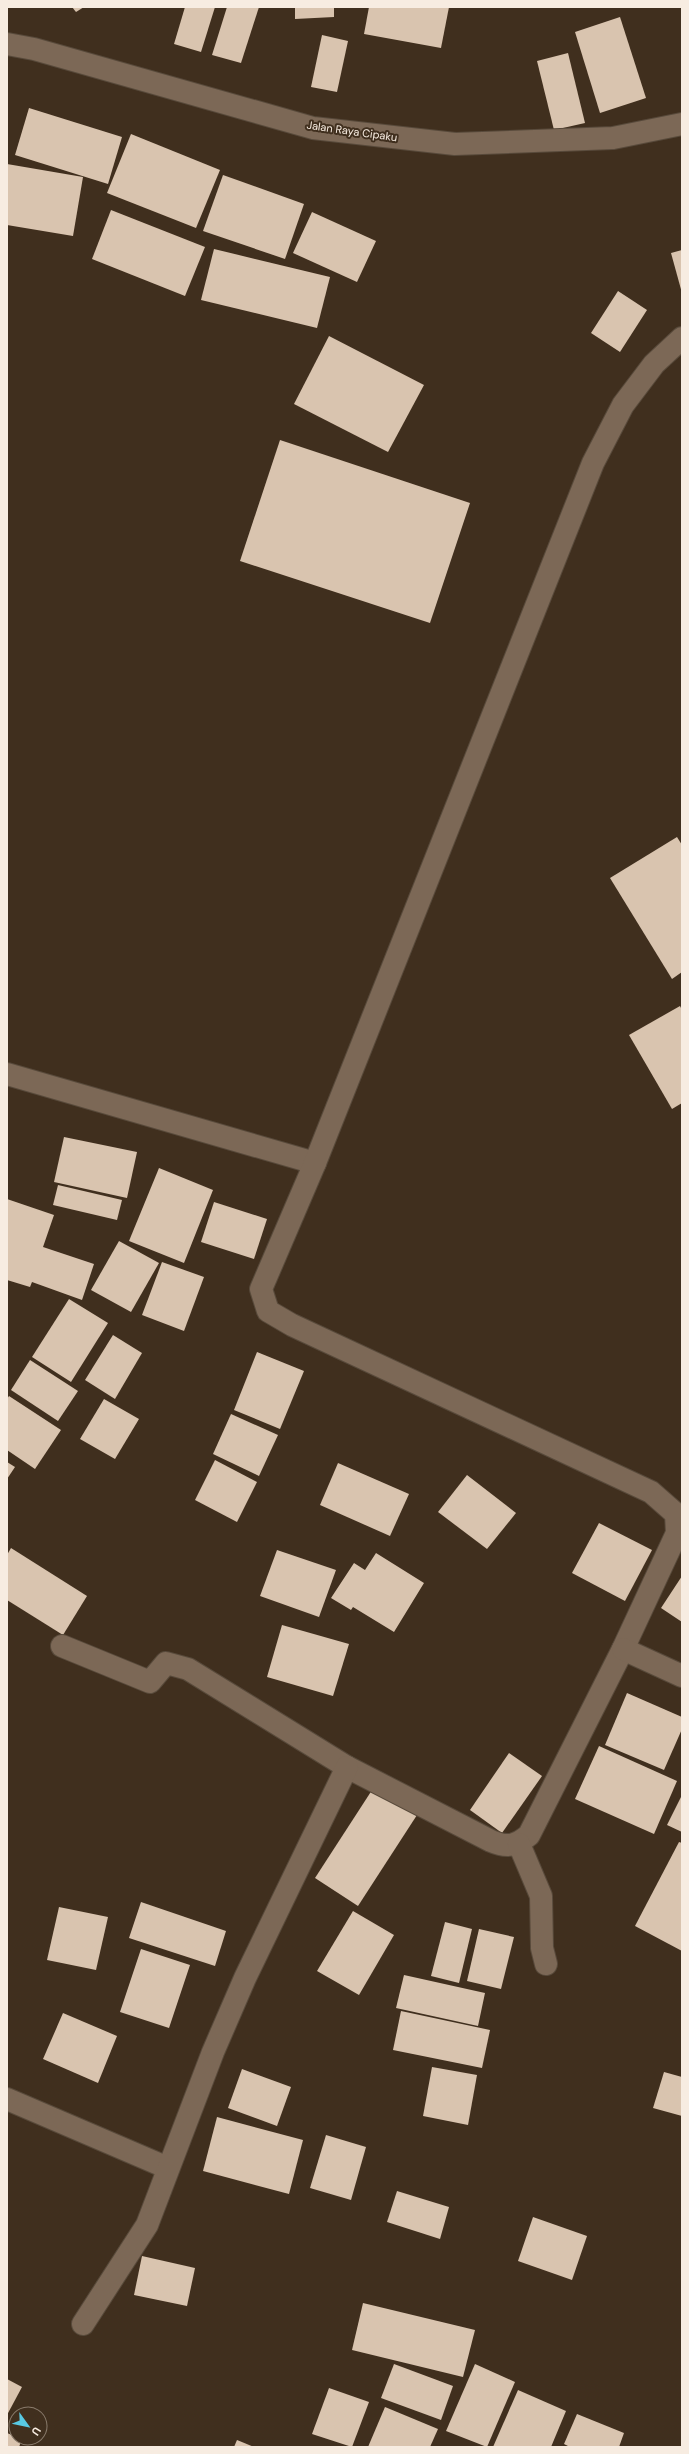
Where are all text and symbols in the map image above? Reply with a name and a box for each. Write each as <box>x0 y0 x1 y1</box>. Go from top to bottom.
street label: Jalan Raya Cipaku <box>306 118 398 144</box>
north arrow <box>8 2406 48 2446</box>
text: U <box>28 2424 44 2438</box>

